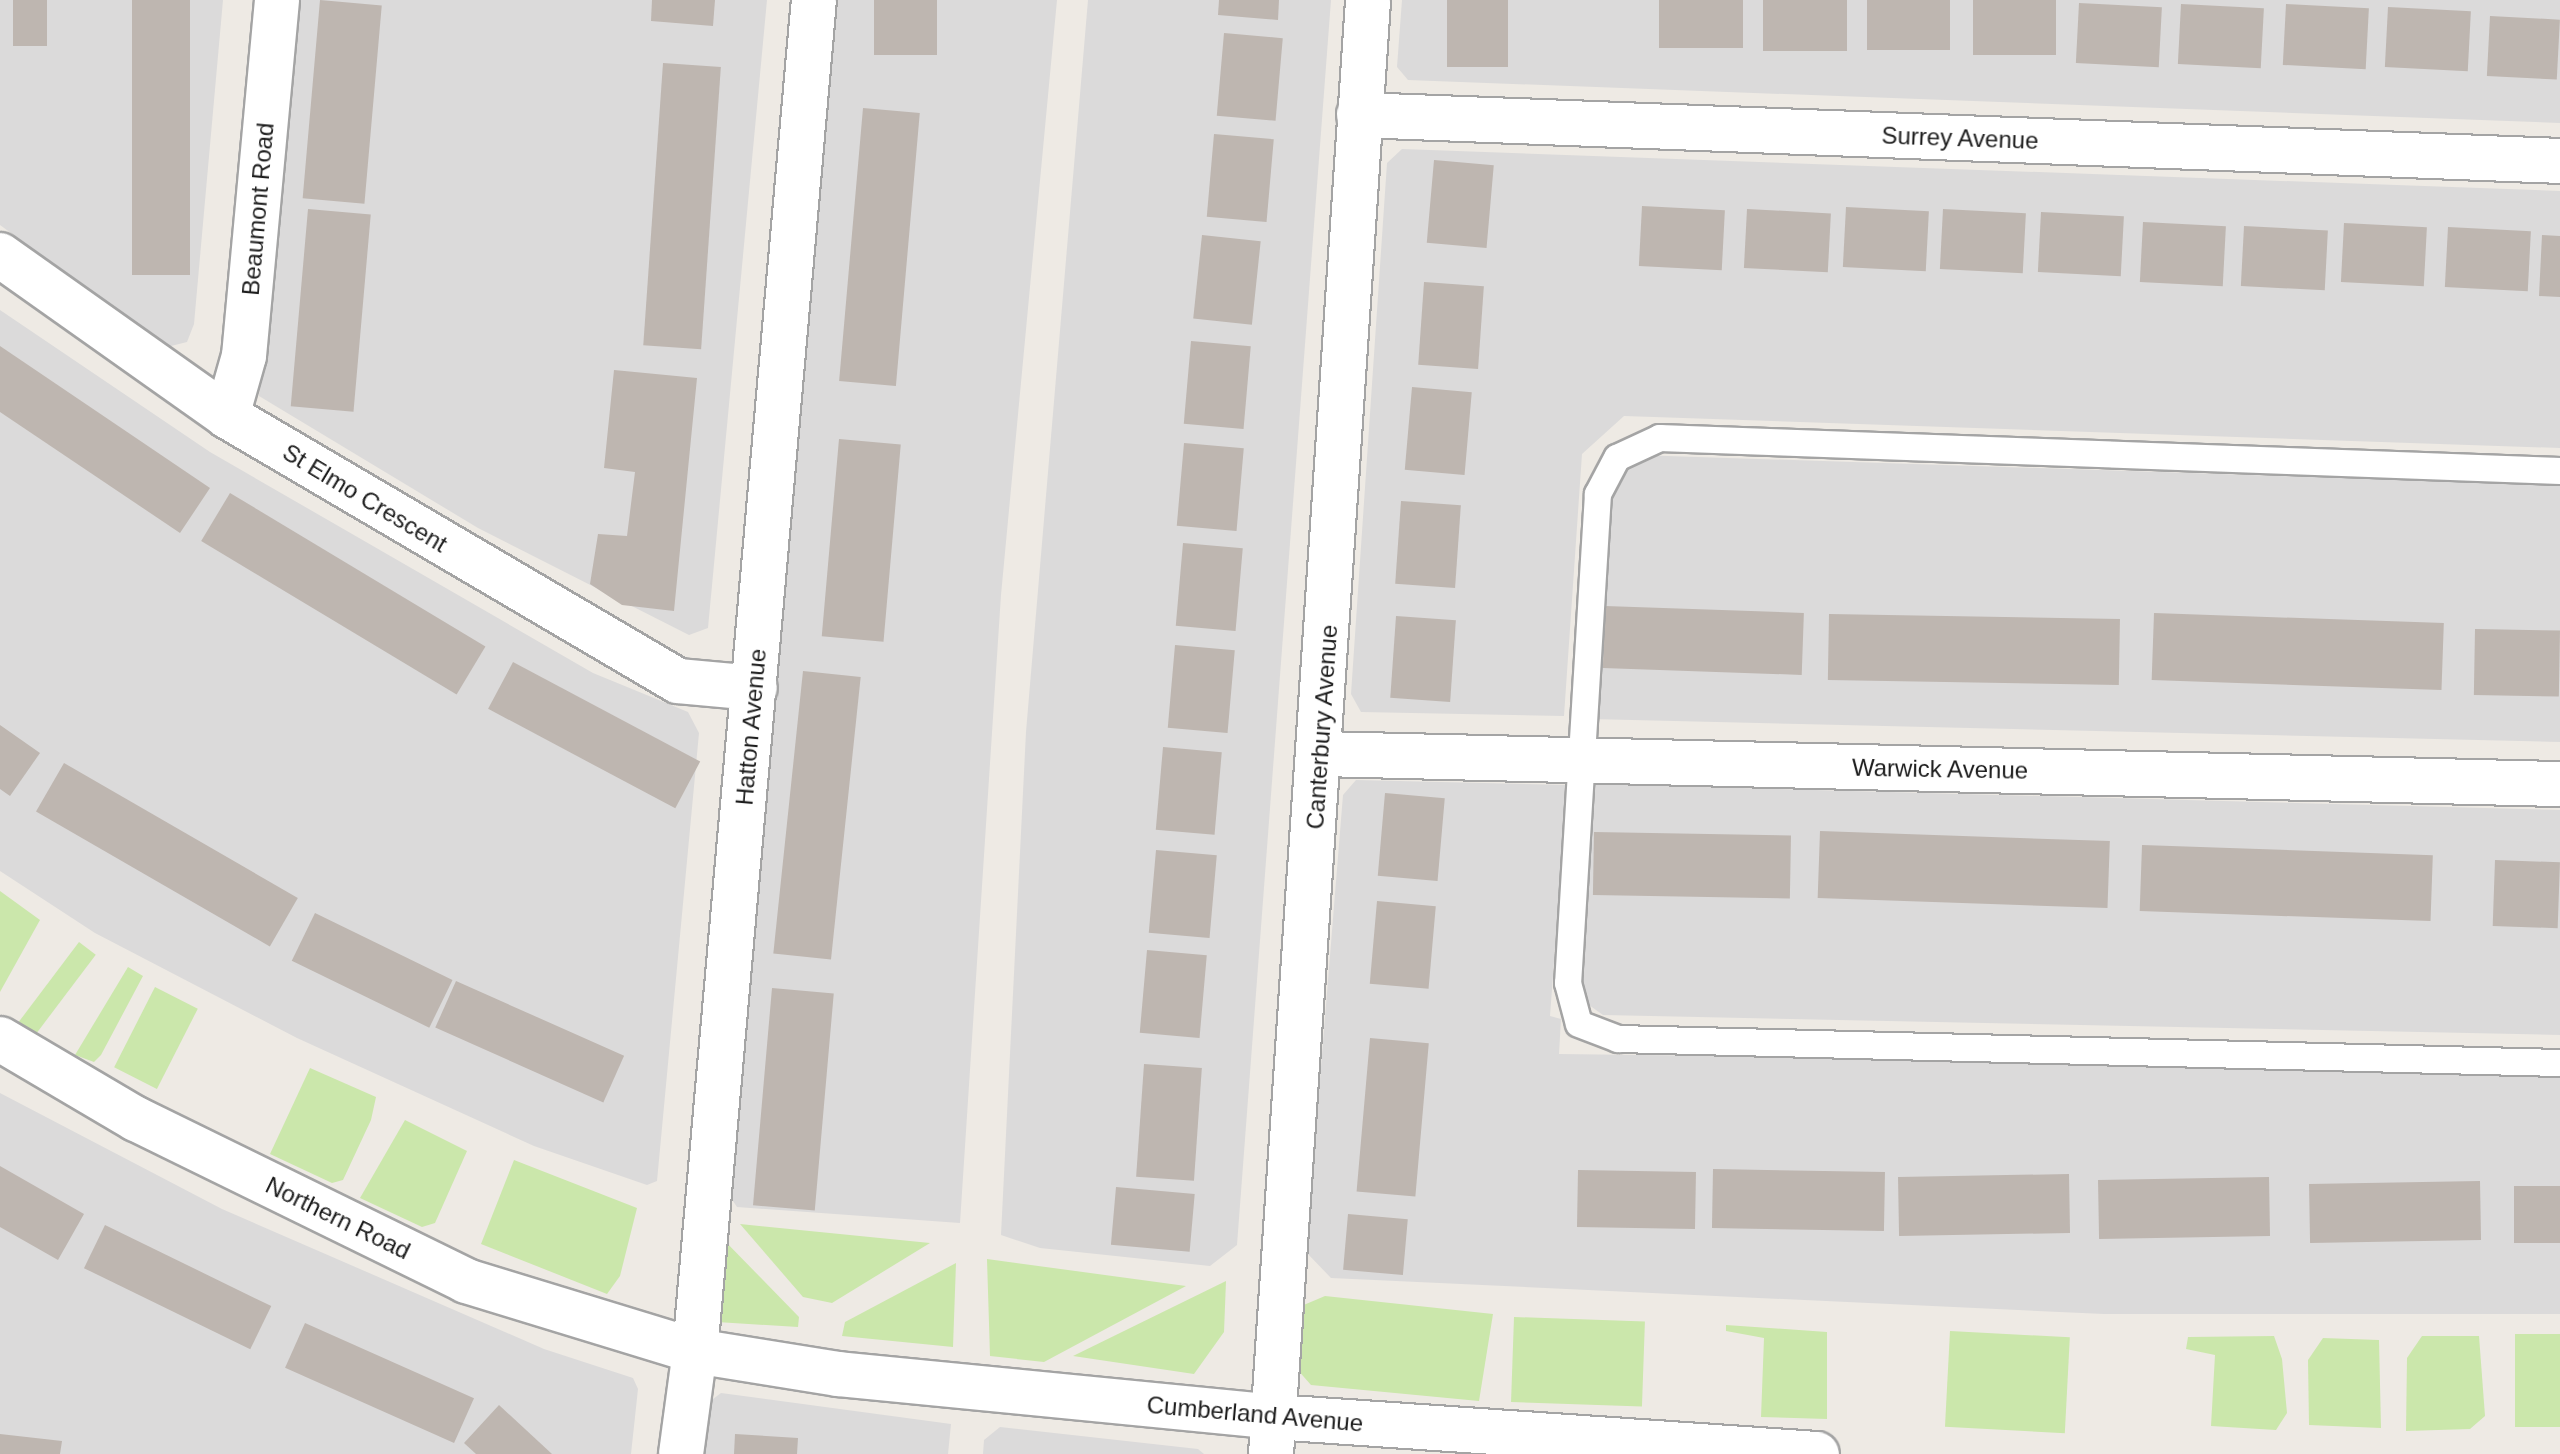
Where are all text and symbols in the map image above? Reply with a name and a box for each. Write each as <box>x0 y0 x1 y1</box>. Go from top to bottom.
street label: Beaumont Road <box>236 121 280 297</box>
street label: Surrey Avenue <box>1880 121 2040 155</box>
street label: St Elmo Crescent <box>278 438 452 558</box>
street label: Canterbury Avenue <box>1300 623 1344 831</box>
street label: Hatton Avenue <box>730 647 772 807</box>
street label: Warwick Avenue <box>1851 753 2029 785</box>
street label: Northern Road <box>261 1171 415 1265</box>
street label: Cumberland Avenue <box>1145 1390 1365 1438</box>

